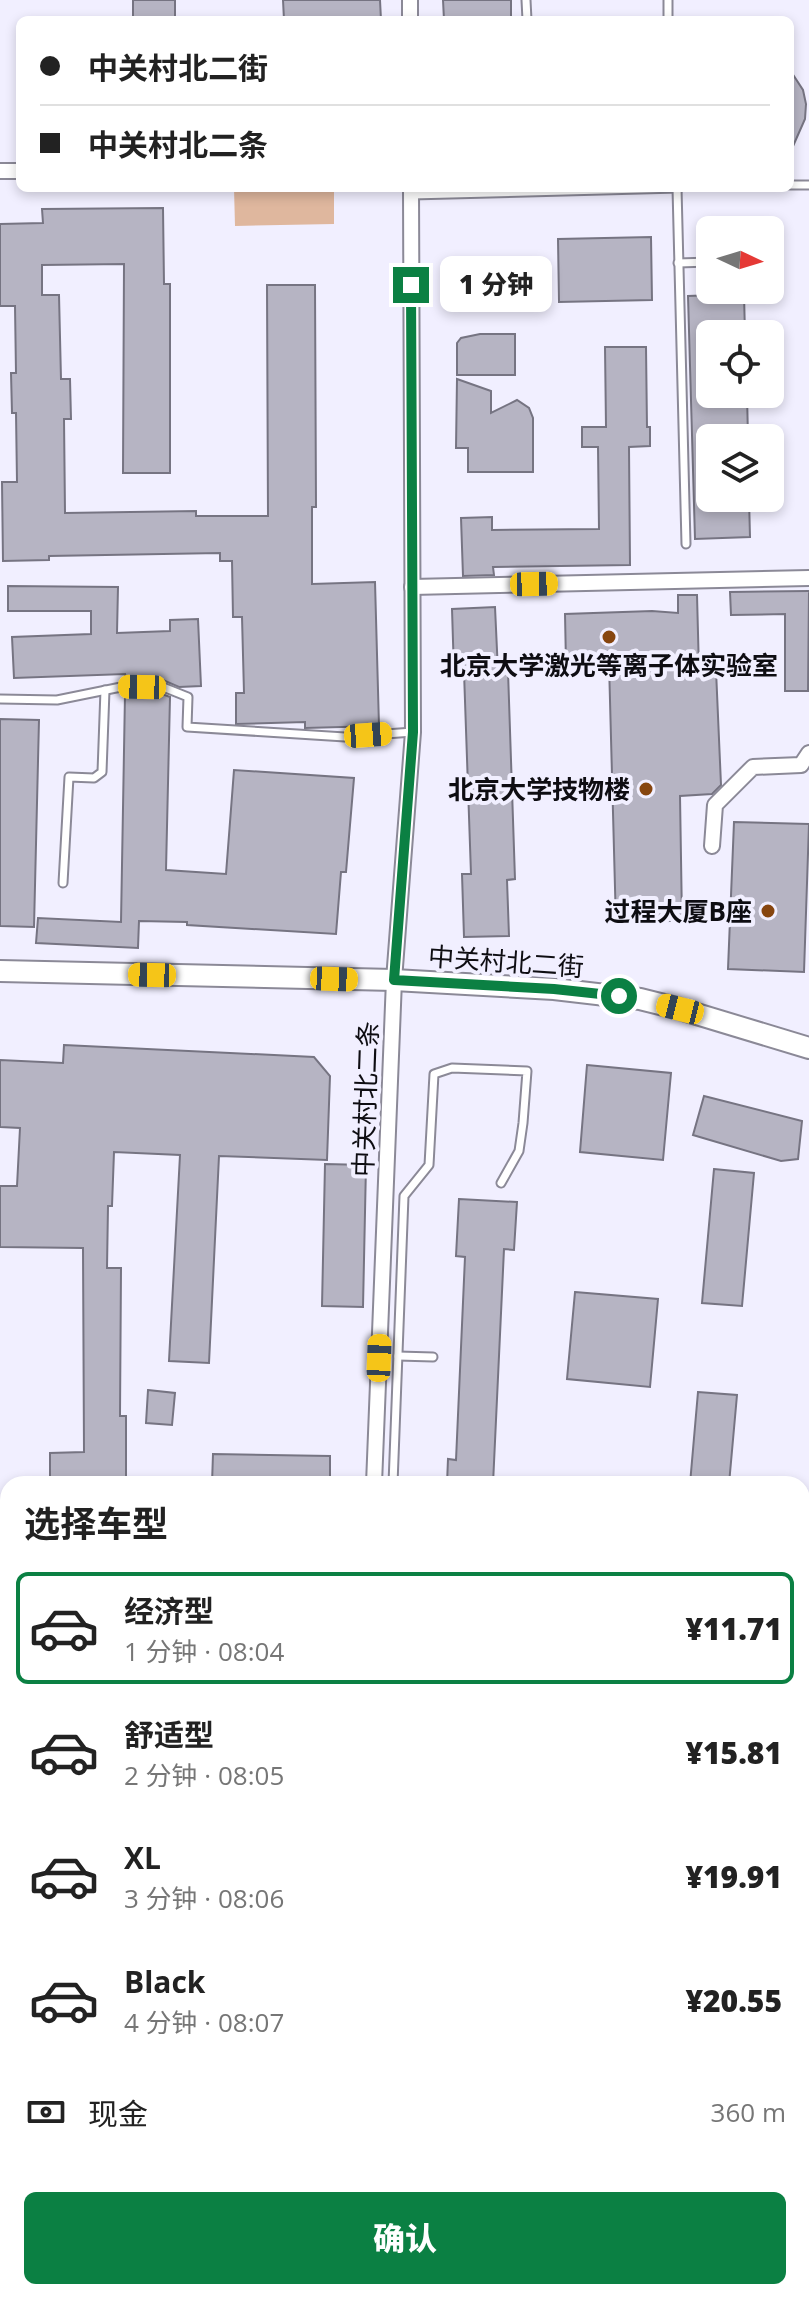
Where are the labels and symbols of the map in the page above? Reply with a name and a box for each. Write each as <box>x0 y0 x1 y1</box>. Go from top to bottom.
north arrow <box>696 216 784 304</box>
callout: 1 分钟 <box>439 257 551 313</box>
route end <box>393 267 429 303</box>
car <box>510 572 558 596</box>
marker: 北京大学激光等离子体实验室 <box>600 628 618 646</box>
place label: 北京大学激光等离子体实验室 <box>440 647 778 683</box>
car <box>118 675 166 699</box>
car <box>343 721 393 749</box>
place label: 北京大学技物楼 <box>448 771 630 807</box>
marker: 北京大学技物楼 <box>637 780 655 798</box>
place label: 过程大厦B座 <box>605 893 752 929</box>
marker: 过程大厦B座 <box>759 902 777 920</box>
street label: 中关村北二街 <box>427 938 585 984</box>
car <box>128 963 176 987</box>
car <box>310 966 358 992</box>
route start <box>601 978 637 1014</box>
car <box>654 992 706 1026</box>
street label: 中关村北二条 <box>344 1020 386 1178</box>
car <box>366 1334 392 1382</box>

